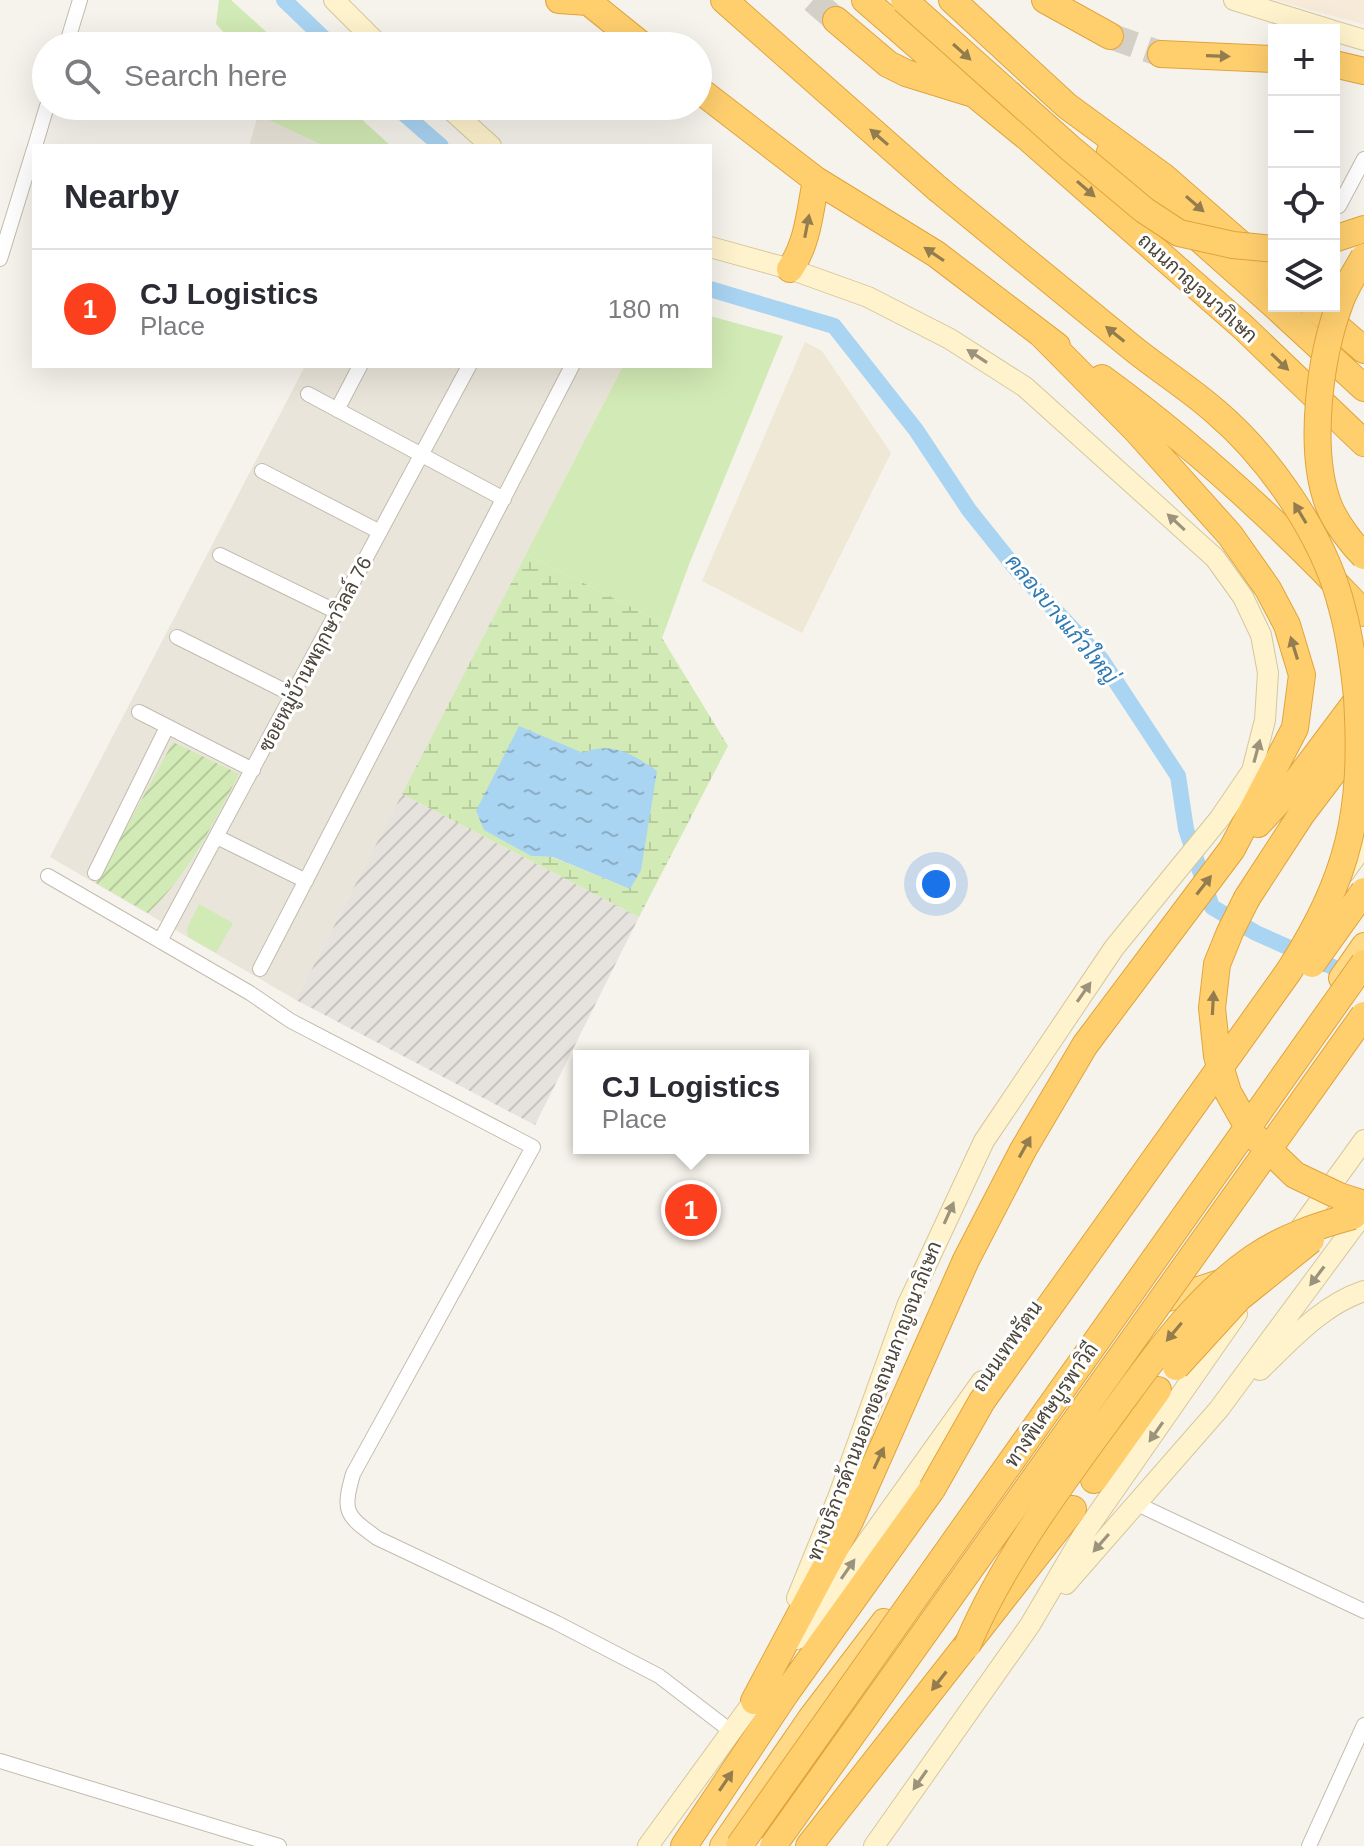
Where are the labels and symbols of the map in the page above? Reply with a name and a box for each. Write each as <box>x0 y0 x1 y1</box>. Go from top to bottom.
one-way arrow <box>952 43 972 60</box>
one-way arrow <box>1206 49 1231 62</box>
one-way arrow <box>870 129 889 147</box>
one-way arrow <box>1076 180 1096 197</box>
one-way arrow <box>1185 195 1204 213</box>
one-way arrow <box>801 214 814 239</box>
street label: ถนนกาญจนาภิเษก <box>1133 228 1263 348</box>
one-way arrow <box>924 247 945 262</box>
one-way arrow <box>1105 326 1125 342</box>
one-way arrow <box>966 350 988 364</box>
one-way arrow <box>1270 353 1289 371</box>
one-way arrow <box>1293 502 1307 524</box>
one-way arrow <box>1167 514 1186 532</box>
water label: คลองบางแก้วใหญ่ <box>1000 548 1126 690</box>
street label: ซอยหมู่บ้านพฤกษาวิลล์ 76 <box>251 551 379 757</box>
one-way arrow <box>1288 635 1300 659</box>
one-way arrow <box>1252 738 1264 763</box>
your location <box>916 864 956 904</box>
one-way arrow <box>1196 875 1212 896</box>
one-way arrow <box>1076 981 1091 1002</box>
one-way arrow <box>1207 990 1220 1015</box>
one-way arrow <box>1018 1135 1032 1158</box>
pin: 1 <box>665 1180 717 1240</box>
one-way arrow <box>942 1201 956 1225</box>
street label: ทางบริการด้านนอกของถนนกาญจนาภิเษก <box>802 1238 946 1564</box>
one-way arrow <box>1310 1266 1326 1286</box>
street label: ถนนเทพรัตน <box>967 1296 1046 1395</box>
one-way arrow <box>1166 1322 1183 1342</box>
street label: ทางพิเศษบูรพาวิถี <box>998 1337 1105 1474</box>
one-way arrow <box>1149 1421 1164 1442</box>
one-way arrow <box>872 1446 886 1469</box>
one-way arrow <box>1093 1532 1110 1552</box>
one-way arrow <box>840 1559 855 1580</box>
one-way arrow <box>932 1671 948 1691</box>
one-way arrow <box>718 1770 733 1791</box>
one-way arrow <box>913 1770 929 1791</box>

